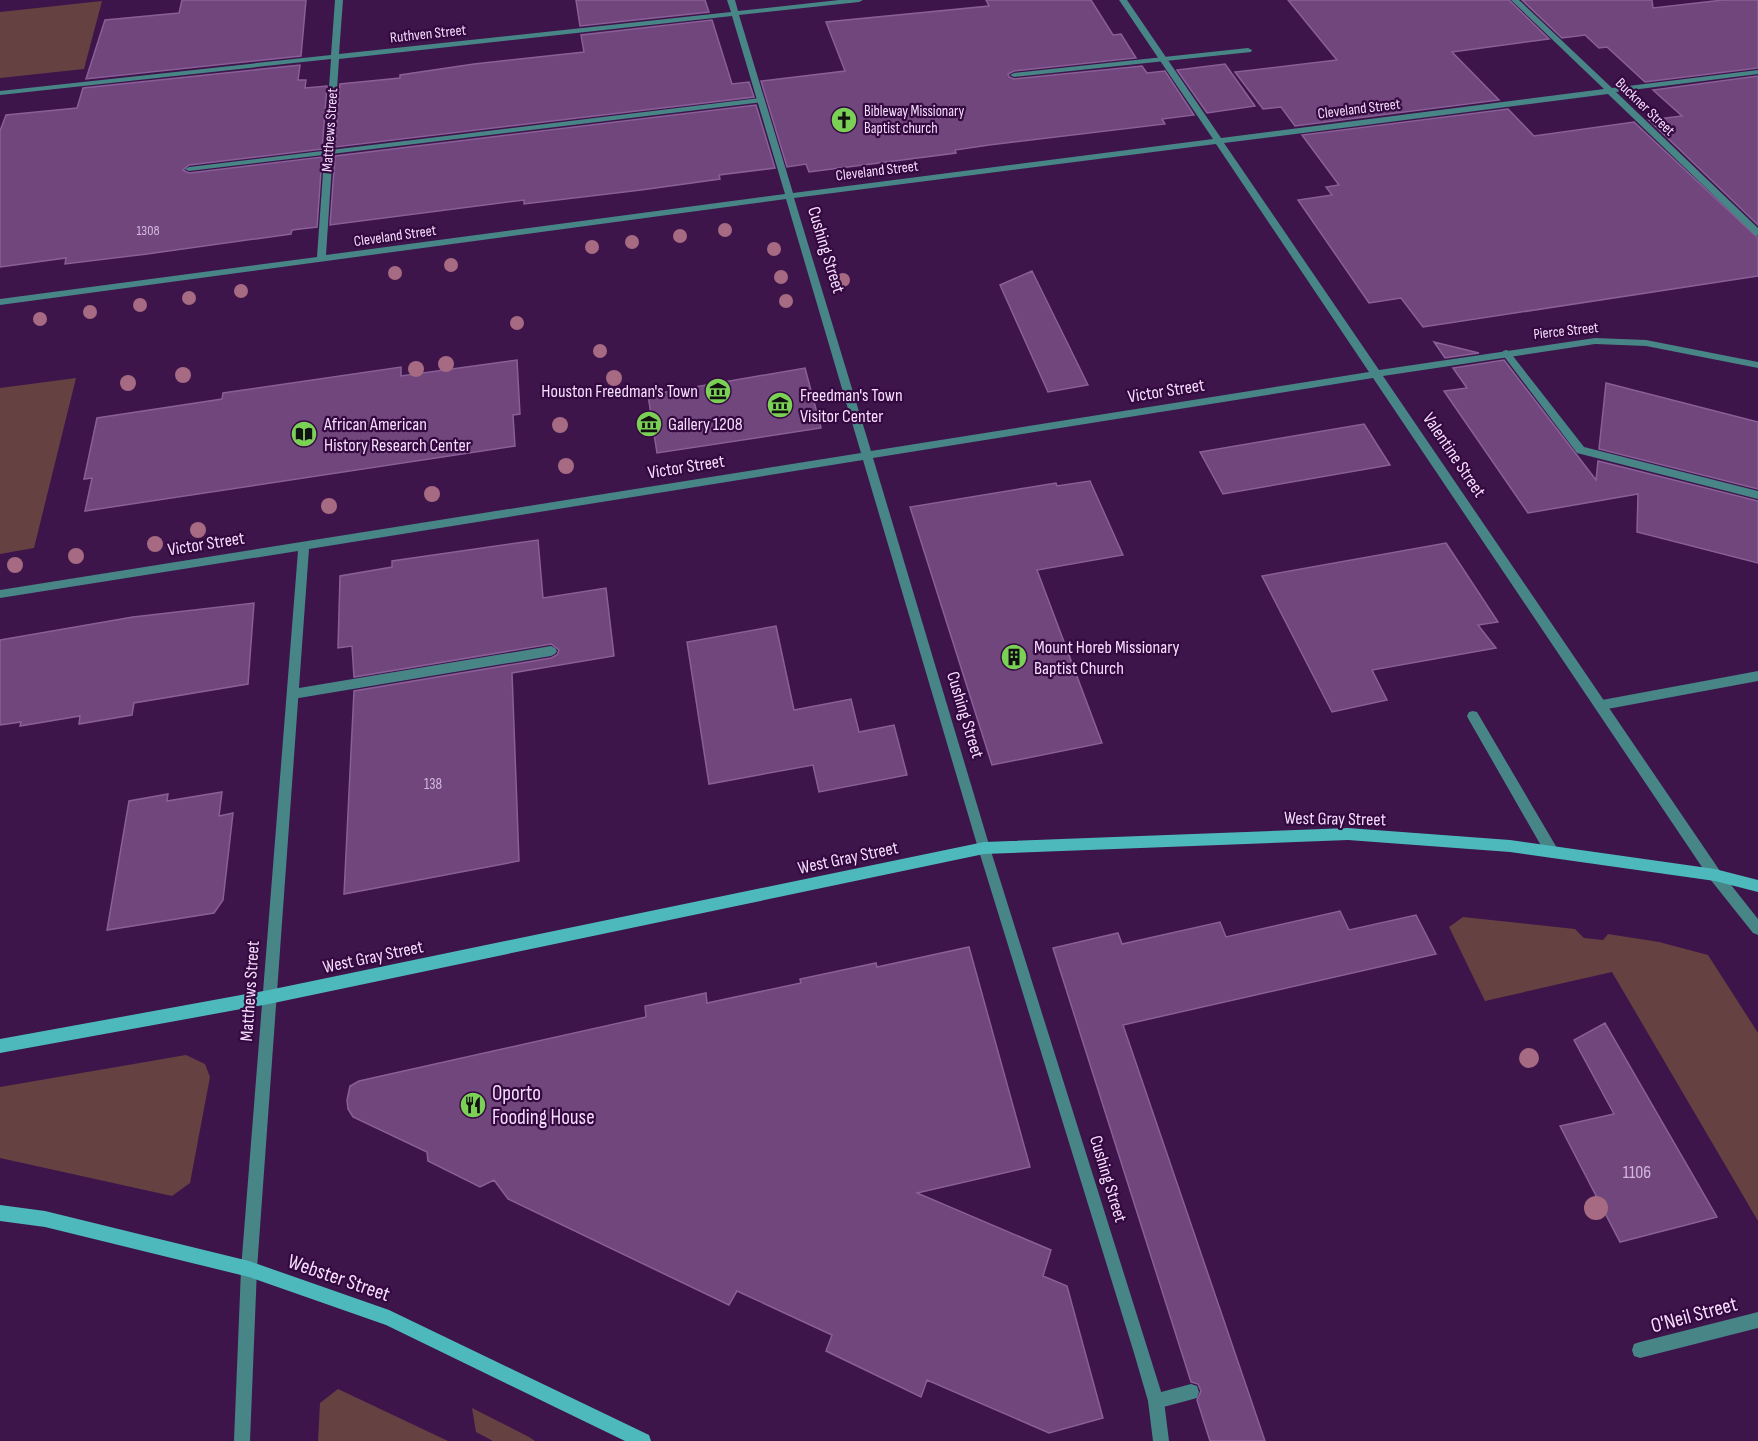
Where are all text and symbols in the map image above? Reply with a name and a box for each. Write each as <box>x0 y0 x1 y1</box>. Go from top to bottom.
street label: Ruthven Street <box>389 21 467 47</box>
street label: Buckner Street <box>1611 74 1679 140</box>
street label: Matthews Street <box>318 87 342 173</box>
street label: Cleveland Street <box>1317 94 1402 123</box>
place label: Bibleway Missionary Baptist church <box>864 102 964 138</box>
church icon: Bibleway Missionary Baptist church <box>829 105 859 135</box>
street label: Cleveland Street <box>835 156 920 185</box>
street label: Cushing Street <box>803 204 849 296</box>
street label: Cleveland Street <box>353 221 438 251</box>
house number: 1308 <box>136 222 160 239</box>
street label: Pierce Street <box>1533 318 1600 344</box>
street label: Victor Street <box>1126 374 1206 407</box>
museum icon: Houston Freedman's Town <box>703 376 733 406</box>
place label: Houston Freedman's Town <box>541 381 698 402</box>
place label: Freedman's Town Visitor Center <box>800 385 903 427</box>
museum icon: Freedman's Town Visitor Center <box>765 390 795 420</box>
museum icon: Gallery 1208 <box>634 409 664 439</box>
street label: Valentine Street <box>1418 409 1490 502</box>
place label: African American History Research Center <box>323 414 471 456</box>
place label: Gallery 1208 <box>668 414 743 435</box>
library icon: African American History Research Center <box>289 419 319 449</box>
street label: Victor Street <box>646 450 726 483</box>
street label: Victor Street <box>166 527 246 560</box>
place label: Mount Horeb Missionary Baptist Church <box>1034 637 1179 679</box>
building icon: Mount Horeb Missionary Baptist Church <box>999 642 1029 672</box>
street label: Cushing Street <box>942 669 988 761</box>
house number: 138 <box>424 775 442 794</box>
street label: West Gray Street <box>1284 808 1387 830</box>
street label: West Gray Street <box>796 837 901 879</box>
street label: West Gray Street <box>321 936 426 978</box>
street label: Matthews Street <box>236 939 264 1042</box>
place label: Oporto Fooding House <box>492 1081 595 1130</box>
restaurant icon: Oporto Fooding House <box>458 1090 488 1120</box>
street label: Cushing Street <box>1085 1133 1131 1225</box>
house number: 1106 <box>1623 1162 1651 1183</box>
street label: Webster Street <box>285 1249 393 1307</box>
street label: O'Neil Street <box>1648 1292 1740 1338</box>

